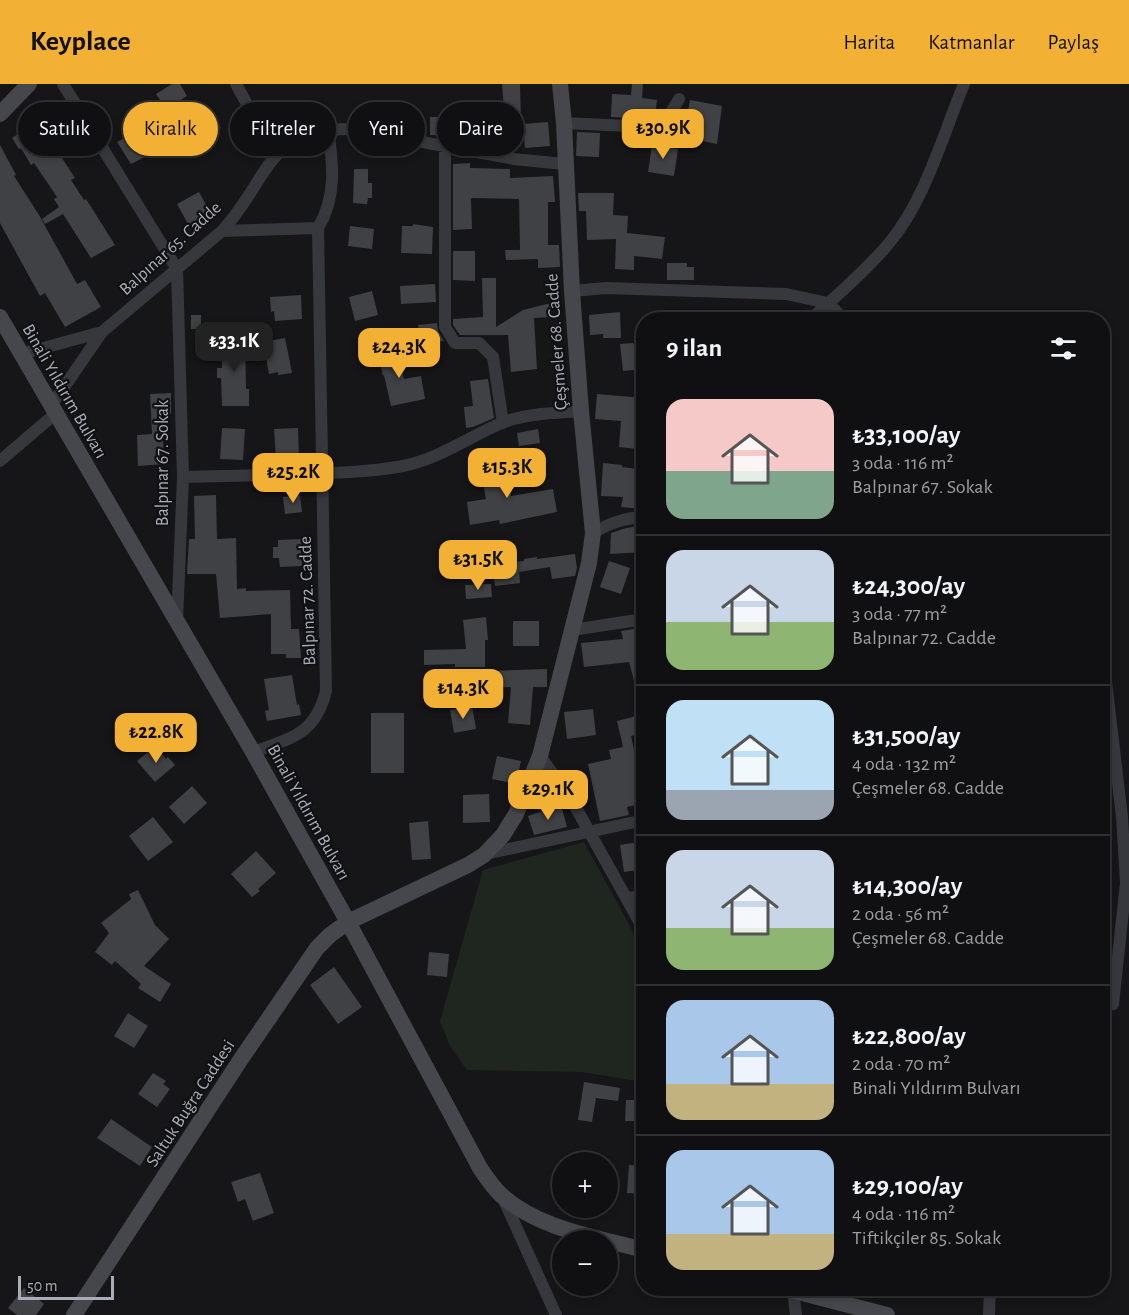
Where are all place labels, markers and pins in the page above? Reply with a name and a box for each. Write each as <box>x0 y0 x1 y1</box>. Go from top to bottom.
pin: ₺30.9K <box>614 109 712 160</box>
pin: ₺33.1K <box>185 322 283 373</box>
pin: ₺24.3K <box>350 328 448 379</box>
pin: ₺15.3K <box>458 448 556 499</box>
pin: ₺25.2K <box>244 453 342 504</box>
pin: ₺31.5K <box>429 540 527 591</box>
pin: ₺14.3K <box>414 669 512 720</box>
pin: ₺22.8K <box>107 713 205 764</box>
pin: ₺29.1K <box>499 770 597 821</box>

